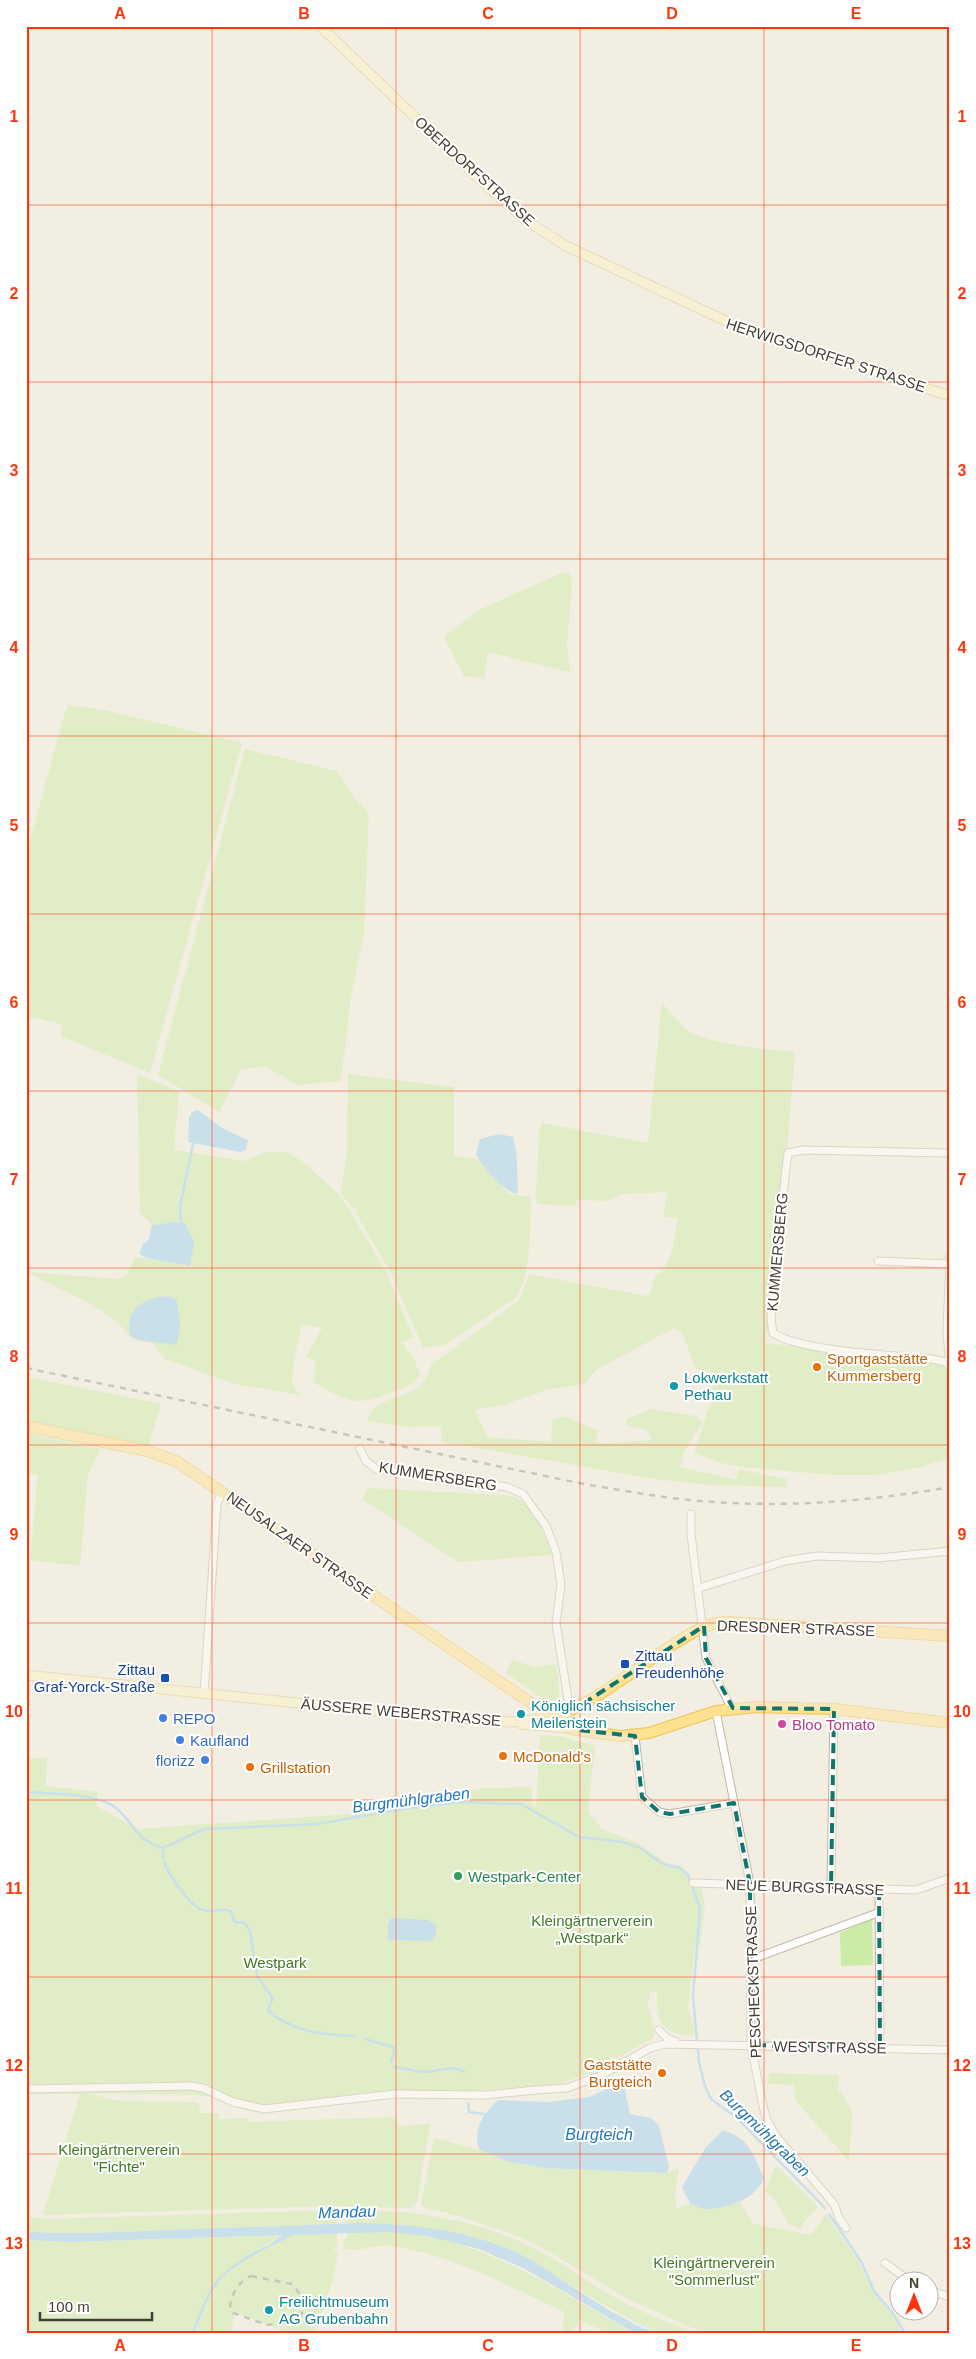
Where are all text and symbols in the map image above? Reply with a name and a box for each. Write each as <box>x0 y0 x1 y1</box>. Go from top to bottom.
text: A <box>114 5 126 22</box>
text: B <box>298 5 310 22</box>
text: C <box>482 5 494 22</box>
text: D <box>666 5 678 22</box>
text: E <box>851 5 862 22</box>
text: 1 <box>10 108 19 125</box>
text: 1 <box>958 108 967 125</box>
street label: OBERDORFSTRASSE <box>412 113 538 229</box>
text: 2 <box>10 285 19 302</box>
text: 2 <box>958 285 967 302</box>
street label: HERWIGSDORFER STRASSE <box>724 315 928 395</box>
text: 3 <box>10 462 19 479</box>
text: 3 <box>958 462 967 479</box>
text: 4 <box>10 639 19 656</box>
text: 4 <box>958 639 967 656</box>
text: 5 <box>10 817 19 834</box>
text: 5 <box>958 817 967 834</box>
text: 6 <box>10 994 19 1011</box>
text: 6 <box>958 994 967 1011</box>
text: 7 <box>10 1171 19 1188</box>
text: 7 <box>958 1171 967 1188</box>
street label: KUMMERSBERG <box>763 1192 791 1312</box>
text: 8 <box>10 1348 19 1365</box>
text: 8 <box>958 1348 967 1365</box>
place label: Sportgaststätte Kummersberg <box>827 1350 928 1384</box>
marker: Sportgaststätte Kummersberg <box>811 1361 823 1373</box>
place label: Lokwerkstatt Pethau <box>684 1369 769 1403</box>
marker: Lokwerkstatt Pethau <box>668 1380 680 1392</box>
street label: KUMMERSBERG <box>378 1458 498 1494</box>
street label: NEUSALZAER STRASSE <box>224 1488 376 1602</box>
text: 9 <box>10 1526 19 1543</box>
text: 9 <box>958 1526 967 1543</box>
street label: DRESDNER STRASSE <box>717 1617 875 1639</box>
place label: Zittau Freudenhöhe <box>635 1647 724 1681</box>
marker: Zittau Freudenhöhe <box>619 1658 631 1670</box>
place label: Zittau Graf-Yorck-Straße <box>34 1661 155 1695</box>
marker: Zittau Graf-Yorck-Straße <box>159 1672 171 1684</box>
street label: ÄUSSERE WEBERSTRASSE <box>300 1695 502 1729</box>
place label: Königlich sächsischer Meilenstein <box>531 1697 675 1731</box>
text: 10 <box>5 1703 23 1720</box>
text: 10 <box>953 1703 971 1720</box>
marker: Königlich sächsischer Meilenstein <box>515 1708 527 1720</box>
place label: REPO <box>173 1710 216 1727</box>
marker: REPO <box>157 1712 169 1724</box>
place label: Bloo Tomato <box>792 1716 875 1733</box>
marker: Bloo Tomato <box>776 1718 788 1730</box>
place label: Kaufland <box>190 1732 249 1749</box>
marker: Kaufland <box>174 1734 186 1746</box>
place label: McDonald's <box>513 1748 591 1765</box>
marker: McDonald's <box>497 1750 509 1762</box>
place label: florizz <box>156 1752 195 1769</box>
marker: florizz <box>199 1754 211 1766</box>
place label: Grillstation <box>260 1759 331 1776</box>
marker: Grillstation <box>244 1761 256 1773</box>
water label: Burgmühlgraben <box>351 1784 471 1816</box>
place label: Westpark-Center <box>468 1868 581 1885</box>
marker: Westpark-Center <box>452 1870 464 1882</box>
street label: NEUE BURGSTRASSE <box>725 1876 885 1898</box>
text: 11 <box>6 1880 23 1897</box>
text: 11 <box>954 1880 971 1897</box>
street label: PESCHECKSTRASSE <box>742 1905 764 2059</box>
park label: Kleingärtnerverein „Westpark“ <box>531 1912 653 1946</box>
park label: Westpark <box>243 1954 307 1971</box>
street label: WESTSTRASSE <box>773 2038 887 2056</box>
place label: Gaststätte Burgteich <box>584 2056 652 2090</box>
text: 12 <box>5 2057 23 2074</box>
text: 12 <box>953 2057 971 2074</box>
marker: Gaststätte Burgteich <box>656 2067 668 2079</box>
water label: Burgmühlgraben <box>717 2086 814 2180</box>
water label: Burgteich <box>565 2126 633 2143</box>
park label: Kleingärtnerverein "Fichte" <box>58 2141 180 2175</box>
water label: Mandau <box>318 2202 376 2222</box>
text: 13 <box>5 2235 23 2252</box>
text: 13 <box>953 2235 971 2252</box>
park label: Kleingärtnerverein "Sommerlust" <box>653 2254 775 2288</box>
north arrow <box>888 2272 938 2322</box>
text: N <box>909 2275 919 2291</box>
scale bar <box>40 2289 152 2321</box>
place label: Freilichtmuseum AG Grubenbahn <box>279 2293 389 2327</box>
text: 100 m <box>48 2298 90 2315</box>
marker: Freilichtmuseum AG Grubenbahn <box>263 2304 275 2316</box>
text: A <box>114 2337 126 2354</box>
text: B <box>298 2337 310 2354</box>
text: C <box>482 2337 494 2354</box>
text: D <box>666 2337 678 2354</box>
text: E <box>851 2337 862 2354</box>

